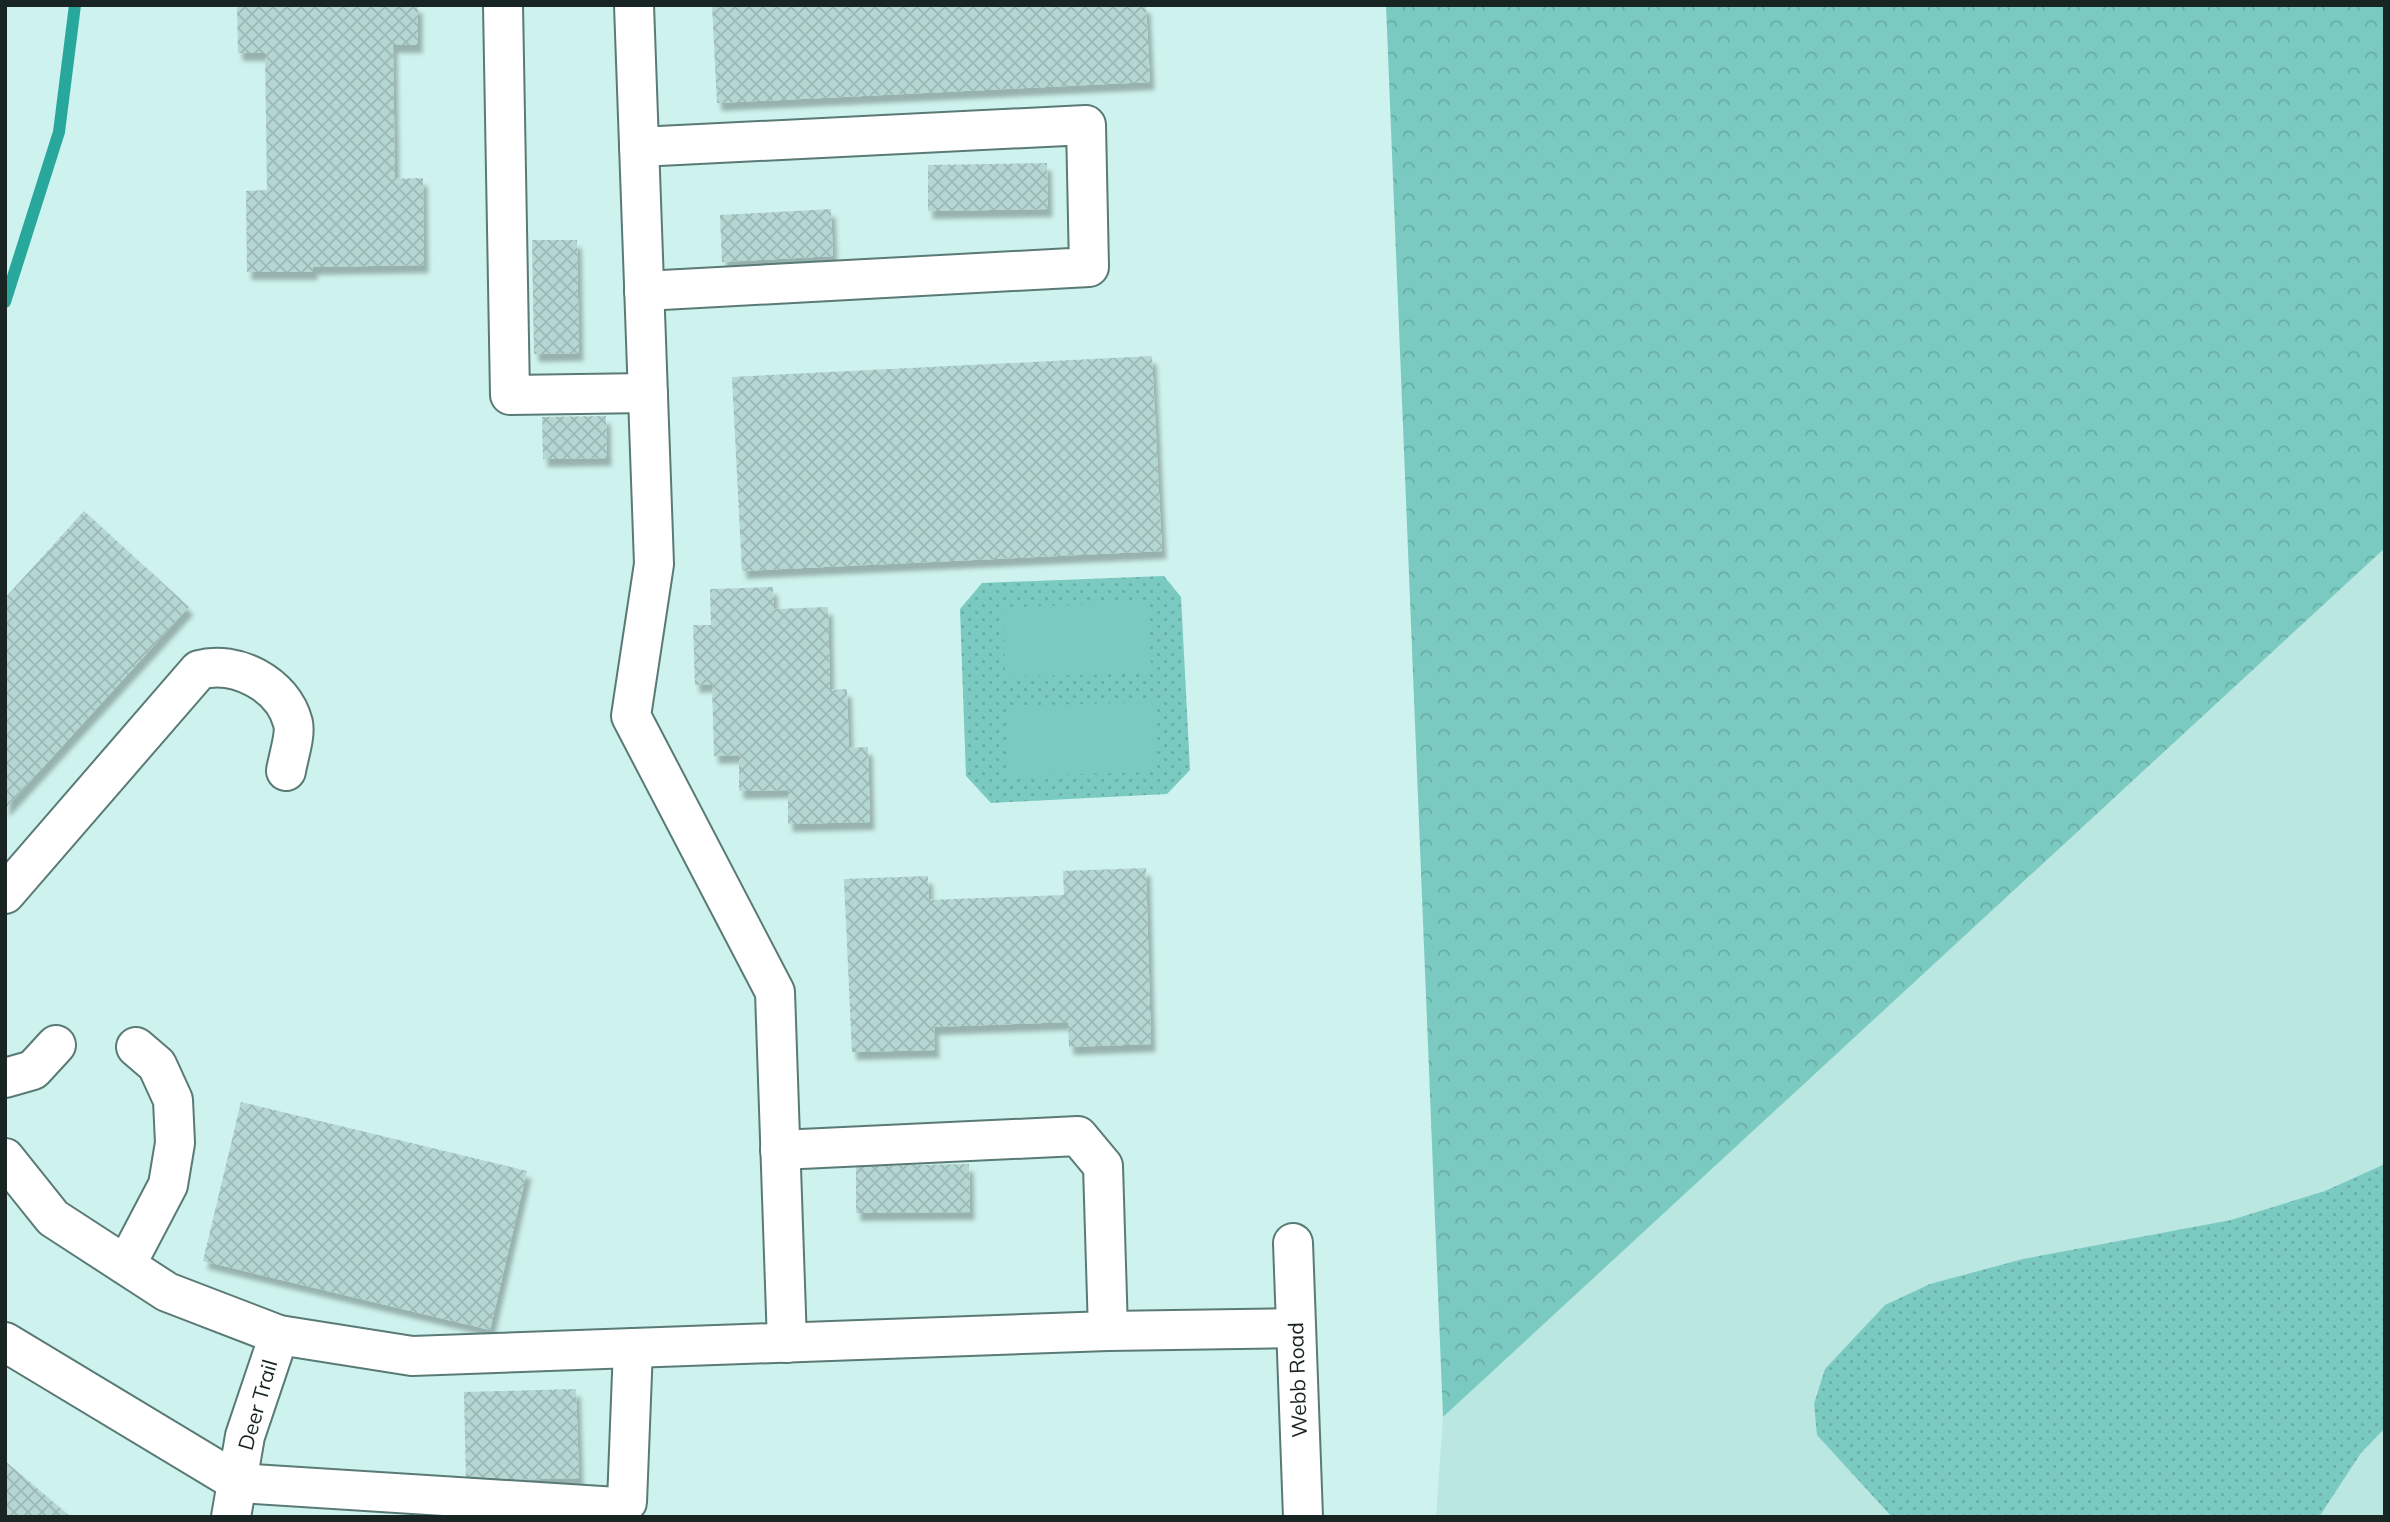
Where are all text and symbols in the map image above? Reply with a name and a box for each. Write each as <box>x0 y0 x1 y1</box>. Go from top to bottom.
street label: Webb Road <box>1282 1322 1312 1438</box>
street label: Deer Trail <box>232 1357 282 1453</box>

